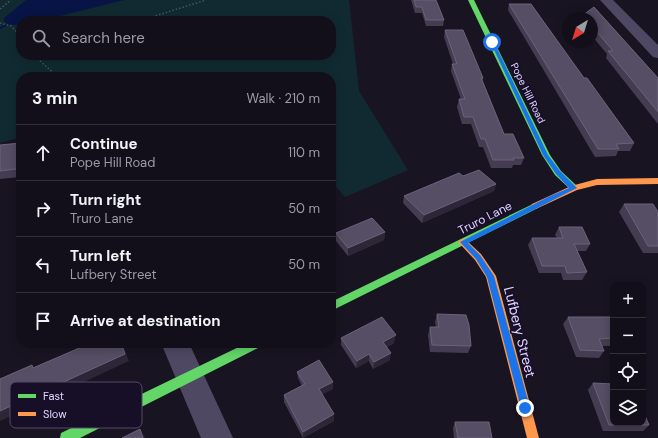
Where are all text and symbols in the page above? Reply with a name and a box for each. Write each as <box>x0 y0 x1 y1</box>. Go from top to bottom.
north arrow <box>562 12 598 48</box>
search box <box>16 16 336 60</box>
icon: search <box>30 27 52 49</box>
text: Search here <box>62 28 145 48</box>
route start <box>483 33 501 51</box>
street label: Pope Hill Road <box>508 61 548 125</box>
text: 3 min <box>32 87 77 109</box>
text: Walk · 210 m <box>247 90 320 107</box>
text: Continue <box>70 134 138 154</box>
icon: ahead <box>32 142 54 164</box>
text: 110 m <box>288 144 320 161</box>
text: Pope Hill Road <box>70 154 155 171</box>
text: Turn right <box>70 190 141 210</box>
icon: right <box>32 198 54 220</box>
street label: Truro Lane <box>455 198 515 238</box>
text: 50 m <box>288 200 320 217</box>
text: Truro Lane <box>70 210 133 227</box>
text: Turn left <box>70 246 131 266</box>
icon: left <box>32 254 54 276</box>
text: 50 m <box>288 256 320 273</box>
text: Lufbery Street <box>70 266 157 283</box>
map controls <box>610 282 646 426</box>
button: + <box>610 282 646 318</box>
street label: Lufbery Street <box>500 285 540 379</box>
icon: arrive <box>32 310 54 332</box>
text: Arrive at destination <box>70 311 221 331</box>
button: − <box>610 318 646 354</box>
button: locate <box>610 354 646 390</box>
legend <box>10 382 142 428</box>
text: Fast <box>43 389 64 403</box>
button: layers <box>610 390 646 426</box>
route end <box>516 399 534 417</box>
text: Slow <box>43 407 67 421</box>

